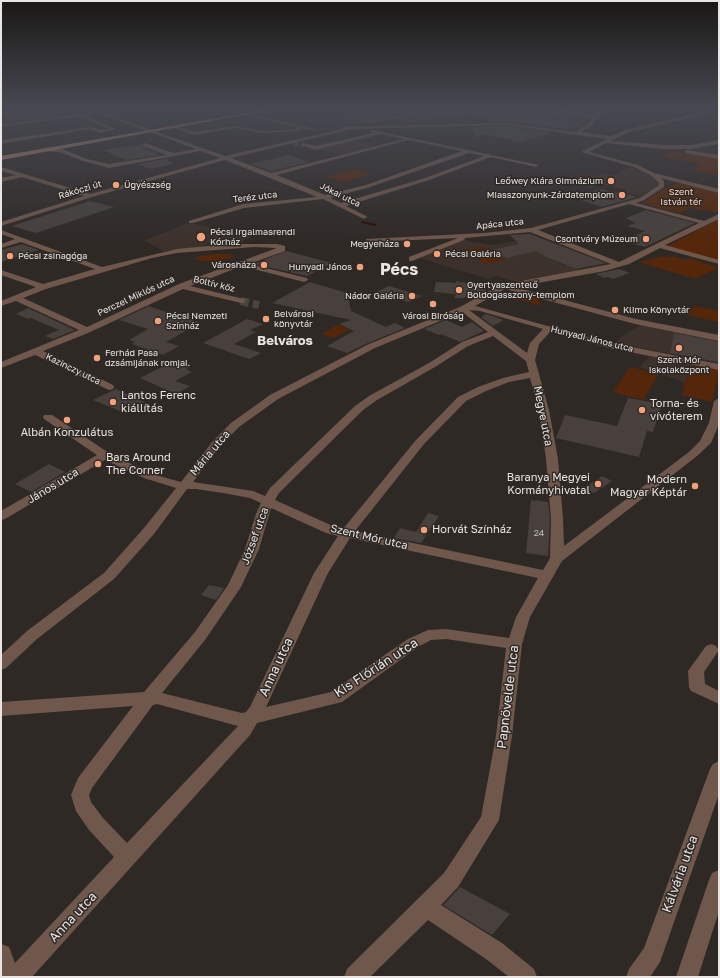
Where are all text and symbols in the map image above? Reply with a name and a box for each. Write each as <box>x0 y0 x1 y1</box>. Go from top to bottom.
place label: Leőwey Klára Gimnázium <box>495 176 603 186</box>
marker: Leőwey Klára Gimnázium <box>606 176 616 186</box>
street label: Rákóczi út <box>57 178 103 202</box>
marker: Ügyészség <box>111 180 121 190</box>
place label: Ügyészség <box>124 180 171 190</box>
street label: Jókai utca <box>318 180 362 210</box>
park label: Szent István tér <box>660 187 702 208</box>
street label: Teréz utca <box>232 189 278 205</box>
place label: Miasszonyunk-Zárdatemplom <box>487 190 614 200</box>
marker: Miasszonyunk-Zárdatemplom <box>617 190 627 200</box>
street label: Apáca utca <box>476 216 524 232</box>
place label: Pécsi Irgalmasrendi Kórház <box>210 227 295 248</box>
marker: Pécsi Irgalmasrendi Kórház <box>195 231 207 243</box>
place label: Csontváry Múzeum <box>555 234 638 244</box>
marker: Csontváry Múzeum <box>641 234 651 244</box>
place label: Megyeháza <box>350 239 399 249</box>
marker: Megyeháza <box>402 239 412 249</box>
marker: Pécsi Galéria <box>432 249 442 259</box>
place label: Pécsi Galéria <box>445 249 501 259</box>
marker: Pécsi zsinagóga <box>5 251 15 261</box>
place label: Pécsi zsinagóga <box>18 251 87 261</box>
place label: Városháza <box>212 260 256 270</box>
marker: Városháza <box>259 260 269 270</box>
district label: Pécs <box>380 260 418 280</box>
place label: Hunyadi János <box>289 262 352 272</box>
marker: Hunyadi János <box>355 262 365 272</box>
street label: Perczel Miklós utca <box>96 273 176 319</box>
street label: Boltív köz <box>192 274 236 294</box>
place label: Gyertyaszentelő Boldogasszony-templom <box>467 280 574 301</box>
marker: Gyertyaszentelő Boldogasszony-templom <box>454 285 464 295</box>
place label: Nádor Galéria <box>345 291 404 301</box>
marker: Nádor Galéria <box>407 291 417 301</box>
marker: Városi Biróság <box>428 299 438 309</box>
marker: Klimo Könyvtár <box>610 305 620 315</box>
place label: Klimo Könyvtár <box>623 305 690 315</box>
place label: Belvárosi könyvtár <box>274 309 314 330</box>
place label: Pécsi Nemzeti Színház <box>166 311 227 332</box>
place label: Városi Biróság <box>402 311 464 321</box>
marker: Belvárosi könyvtár <box>261 314 271 324</box>
marker: Pécsi Nemzeti Színház <box>153 316 163 326</box>
street label: Hunyadi János utca <box>550 324 634 354</box>
district label: Belváros <box>257 333 313 349</box>
marker: Szent Mór Iskolaközpont <box>674 343 684 353</box>
place label: Ferhád Pasa dzsámijának romjai. <box>105 348 190 369</box>
street label: Kazinczy utca <box>44 351 102 387</box>
marker: Ferhád Pasa dzsámijának romjai. <box>92 353 102 363</box>
place label: Szent Mór Iskolaközpont <box>649 355 709 376</box>
street label: Megye utca <box>531 385 555 447</box>
place label: Lantos Ferenc kiállítás <box>121 389 196 415</box>
marker: Lantos Ferenc kiállítás <box>108 397 118 407</box>
place label: Torna- és vívóterem <box>650 397 703 423</box>
marker: Torna- és vívóterem <box>637 405 647 415</box>
marker: Albán Konzulátus <box>62 415 72 425</box>
place label: Albán Konzulátus <box>21 426 113 440</box>
street label: Mária utca <box>187 428 233 478</box>
place label: Bars Around The Corner <box>106 451 171 477</box>
marker: Bars Around The Corner <box>93 459 103 469</box>
street label: János utca <box>25 466 81 506</box>
place label: Baranya Megyei Kormányhivatal <box>507 471 590 497</box>
place label: Modern Magyar Képtár <box>610 473 687 499</box>
marker: Baranya Megyei Kormányhivatal <box>593 479 603 489</box>
marker: Modern Magyar Képtár <box>690 481 700 491</box>
street label: József utca <box>238 505 272 567</box>
street label: Szent Mór utca <box>329 522 409 552</box>
place label: Horvát Színház <box>432 523 512 537</box>
marker: Horvát Színház <box>419 525 429 535</box>
house number: 24 <box>534 528 544 538</box>
street label: Anna utca <box>256 635 296 699</box>
street label: Kis Flórián utca <box>331 635 421 701</box>
street label: Papnövelde utca <box>494 644 522 750</box>
street label: Kálvária utca <box>659 833 701 915</box>
street label: Anna utca <box>46 889 100 945</box>

